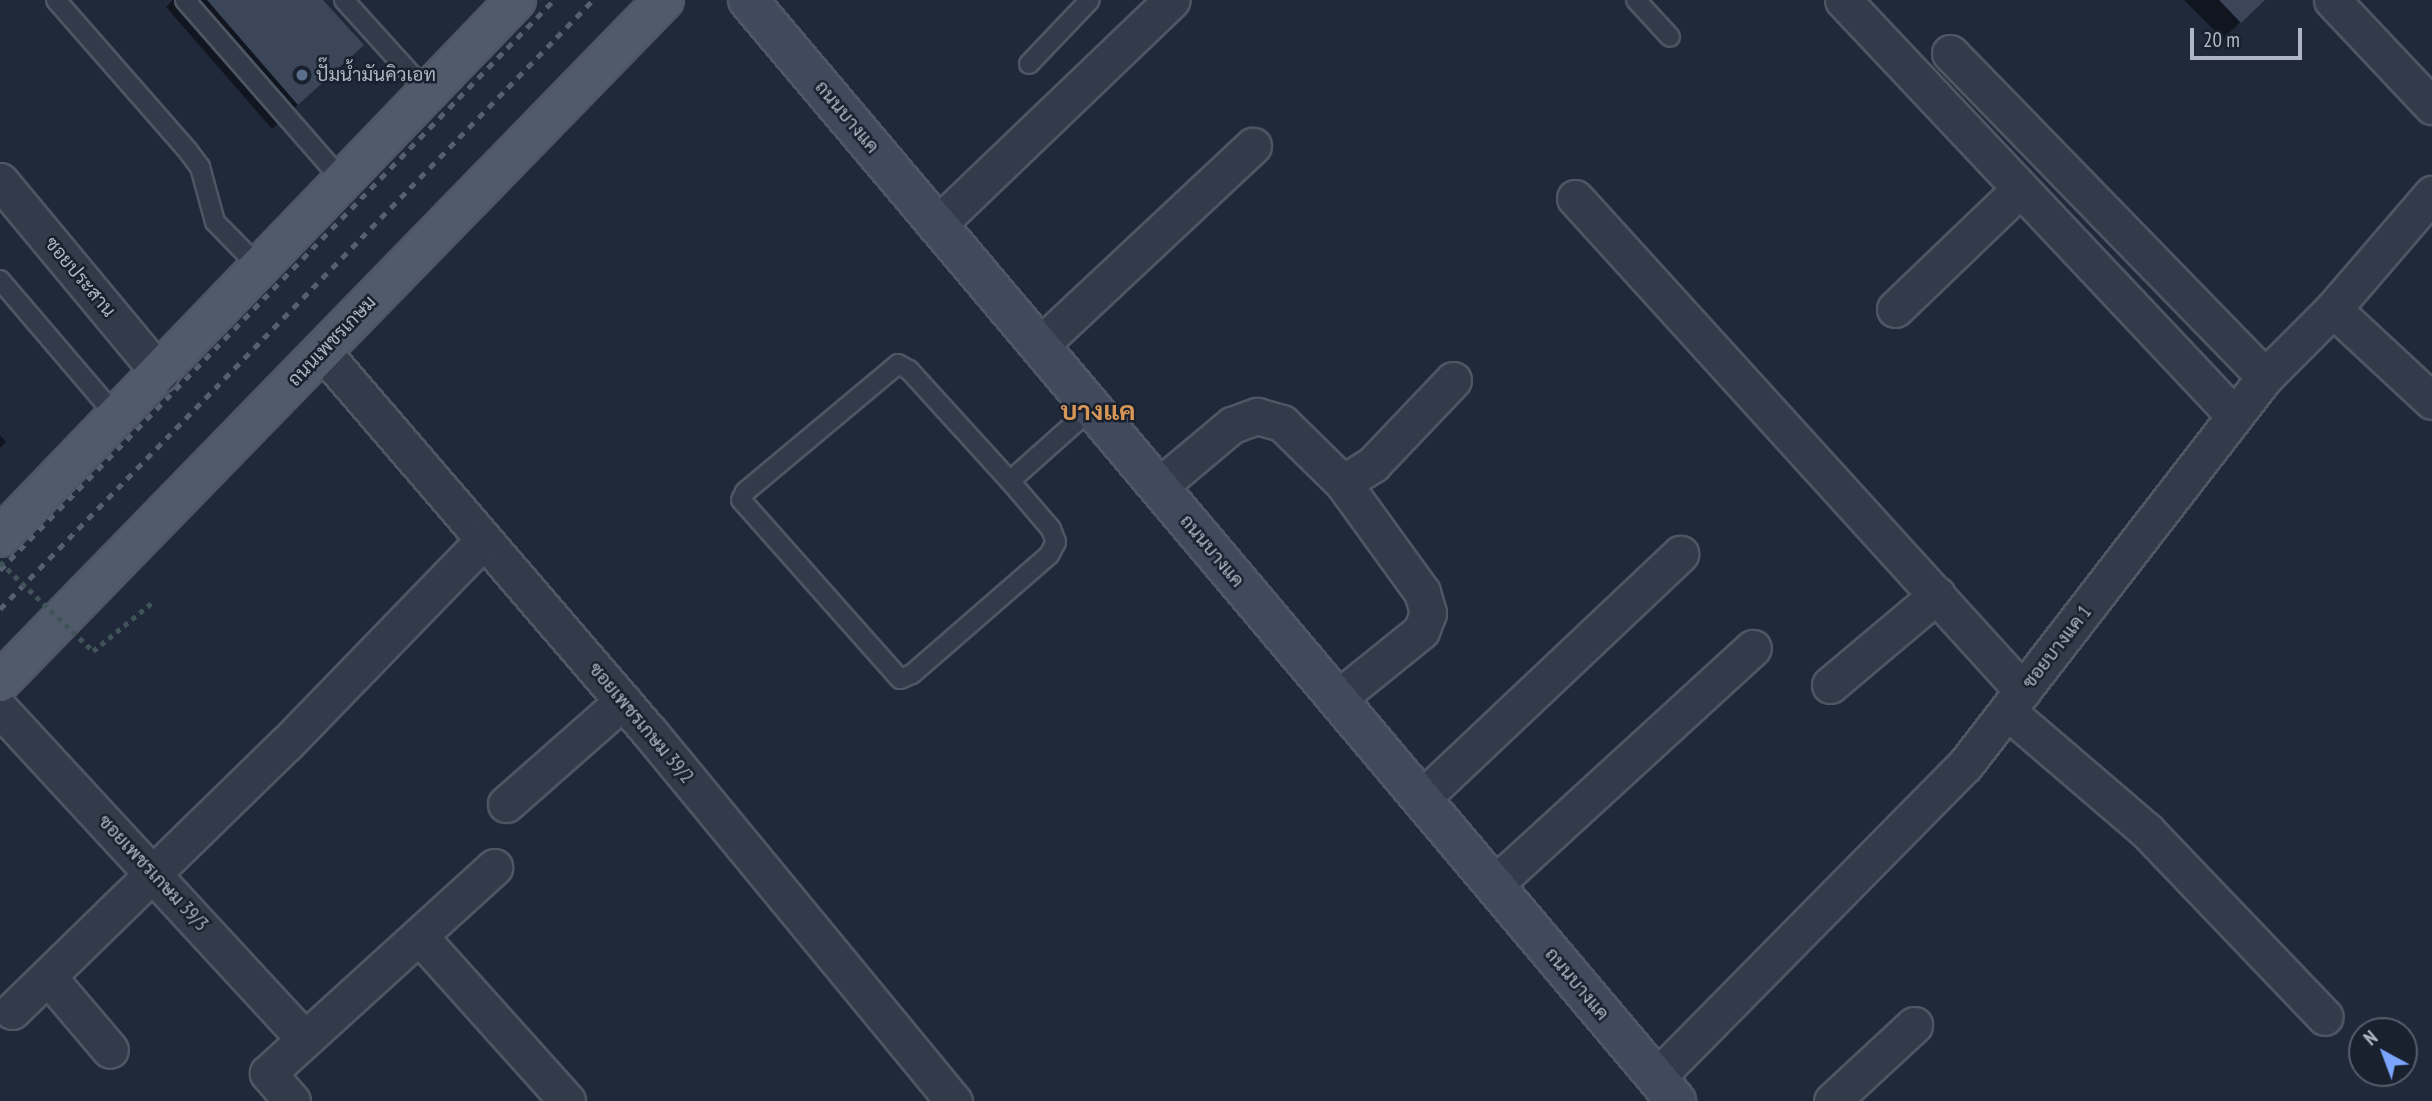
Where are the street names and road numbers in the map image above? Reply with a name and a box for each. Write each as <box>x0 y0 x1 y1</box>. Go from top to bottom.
street label: ถนนบางแค <box>810 76 884 158</box>
street label: ซอยประสาน <box>40 232 120 322</box>
street label: ถนนเพชรเกษม <box>283 291 381 391</box>
street label: ถนนบางแค <box>1175 510 1249 592</box>
street label: ซอยบางแค 1 <box>2018 601 2096 693</box>
street label: ซอยเพชรเกษม 39/2 <box>584 658 698 788</box>
street label: ซอยเพชรเกษม 39/3 <box>93 810 213 936</box>
street label: ถนนบางแค <box>1540 943 1614 1025</box>

